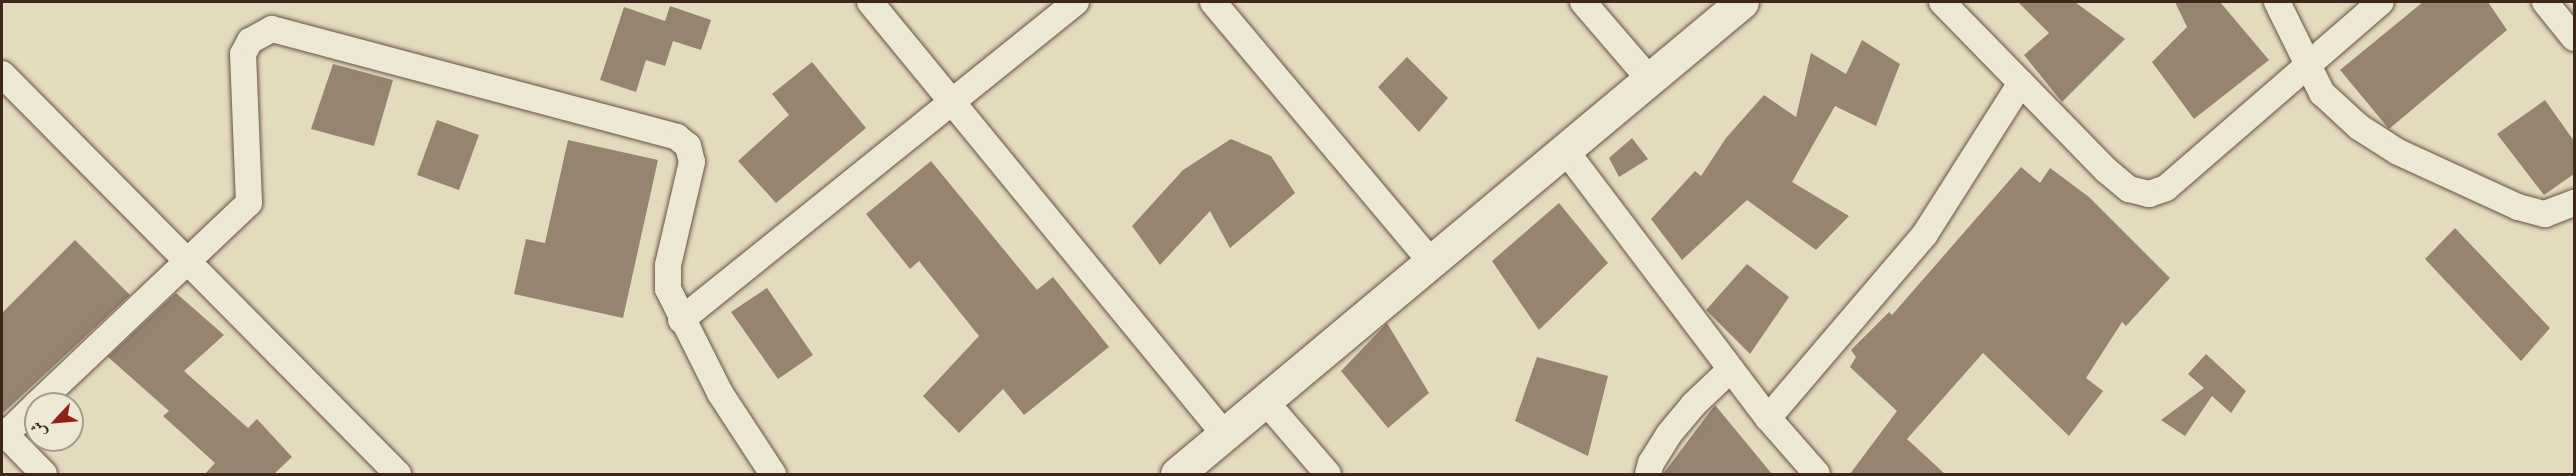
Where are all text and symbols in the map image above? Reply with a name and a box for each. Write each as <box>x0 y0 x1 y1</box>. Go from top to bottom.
north arrow <box>24 392 84 452</box>
text: ش <box>27 417 52 441</box>

